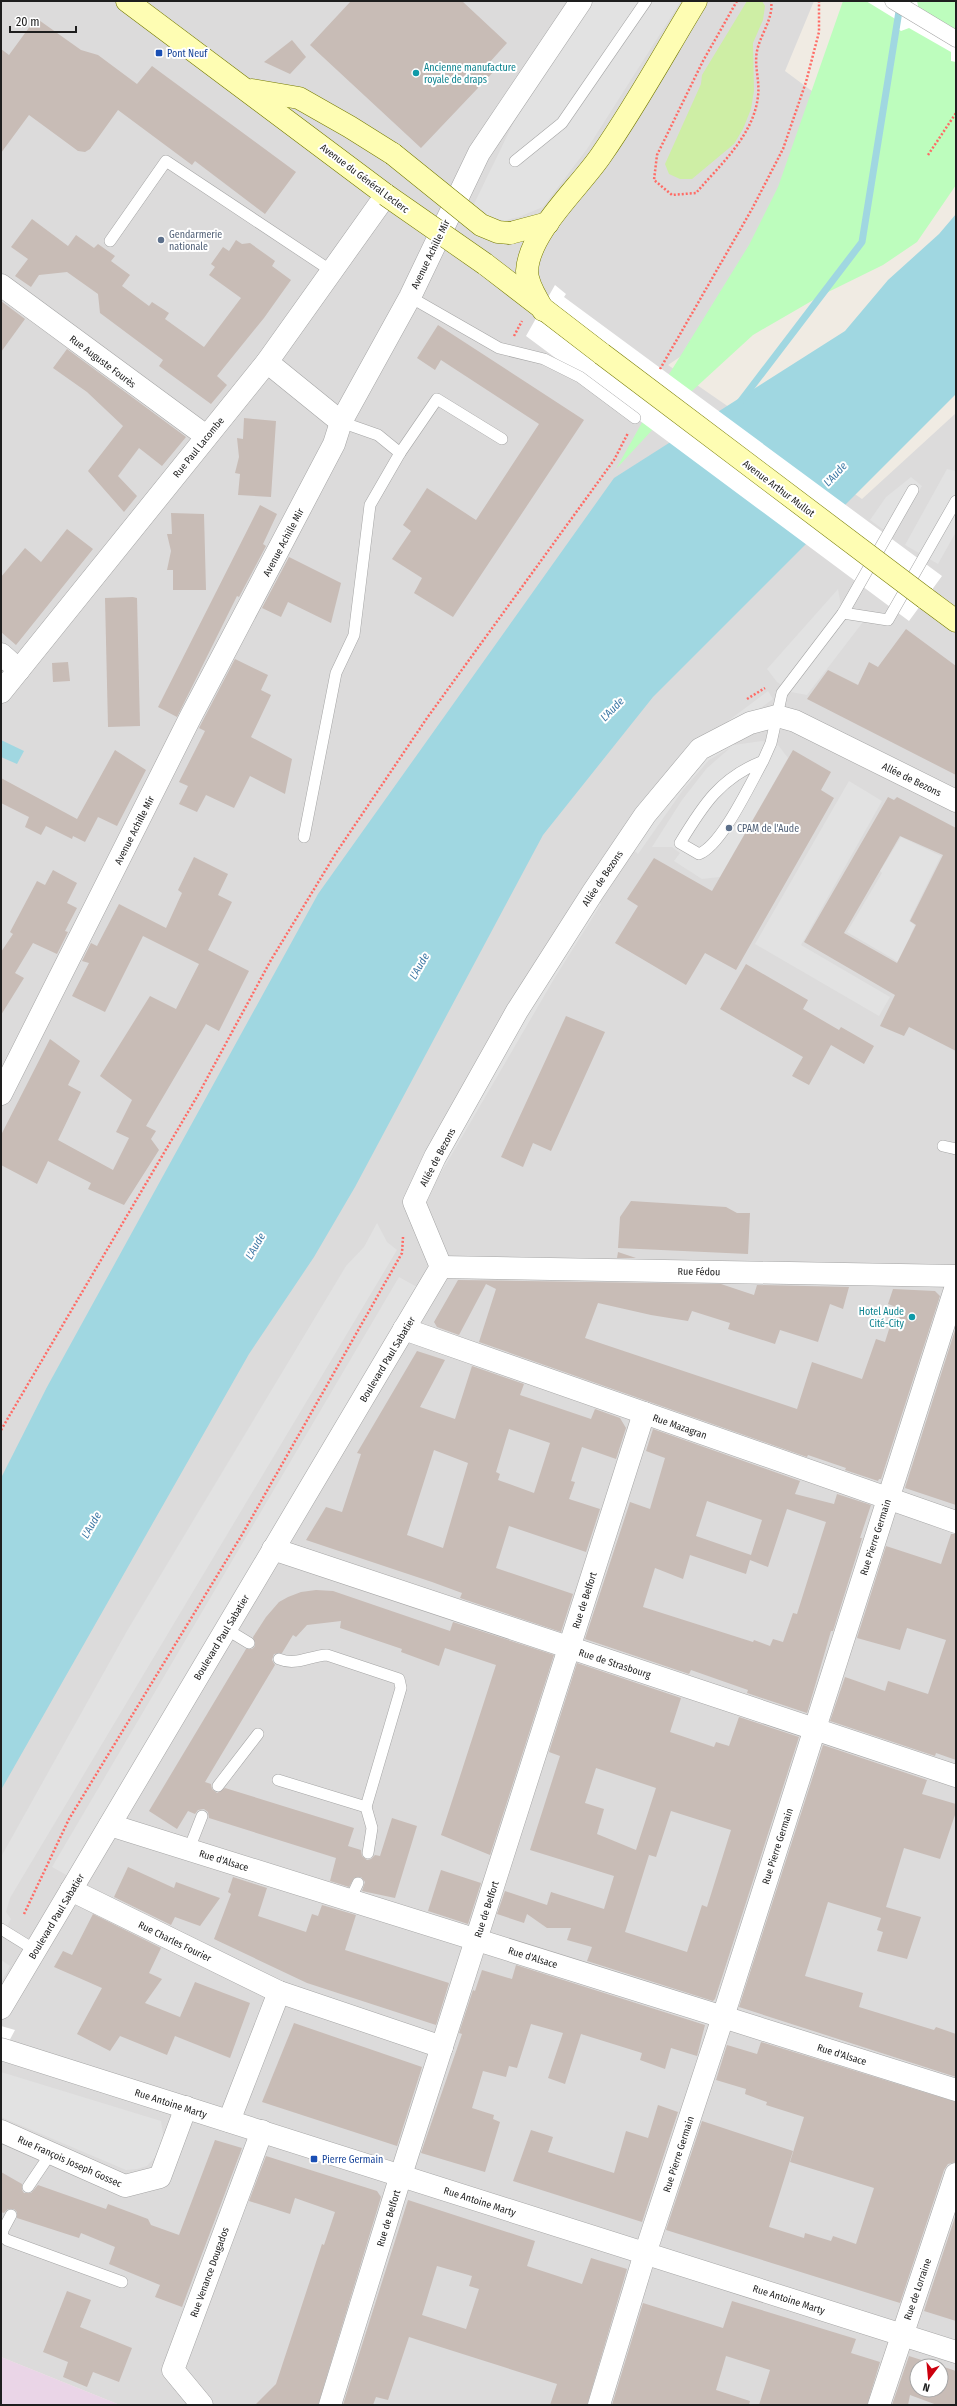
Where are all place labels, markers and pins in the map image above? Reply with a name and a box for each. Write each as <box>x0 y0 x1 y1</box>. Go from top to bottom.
marker: Pont Neuf <box>154 48 164 58</box>
place label: Pont Neuf <box>167 48 208 60</box>
place label: Ancienne manufacture royale de draps <box>424 62 516 86</box>
marker: Ancienne manufacture royale de draps <box>411 68 421 78</box>
place label: Gendarmerie nationale <box>169 229 222 253</box>
marker: Gendarmerie nationale <box>156 235 166 245</box>
marker: CPAM de l'Aude <box>724 823 734 833</box>
place label: CPAM de l'Aude <box>737 823 799 835</box>
place label: Hotel Aude Cité-City <box>859 1306 905 1330</box>
marker: Hotel Aude Cité-City <box>907 1312 917 1322</box>
marker: Pierre Germain <box>309 2154 319 2164</box>
place label: Pierre Germain <box>322 2154 383 2166</box>

